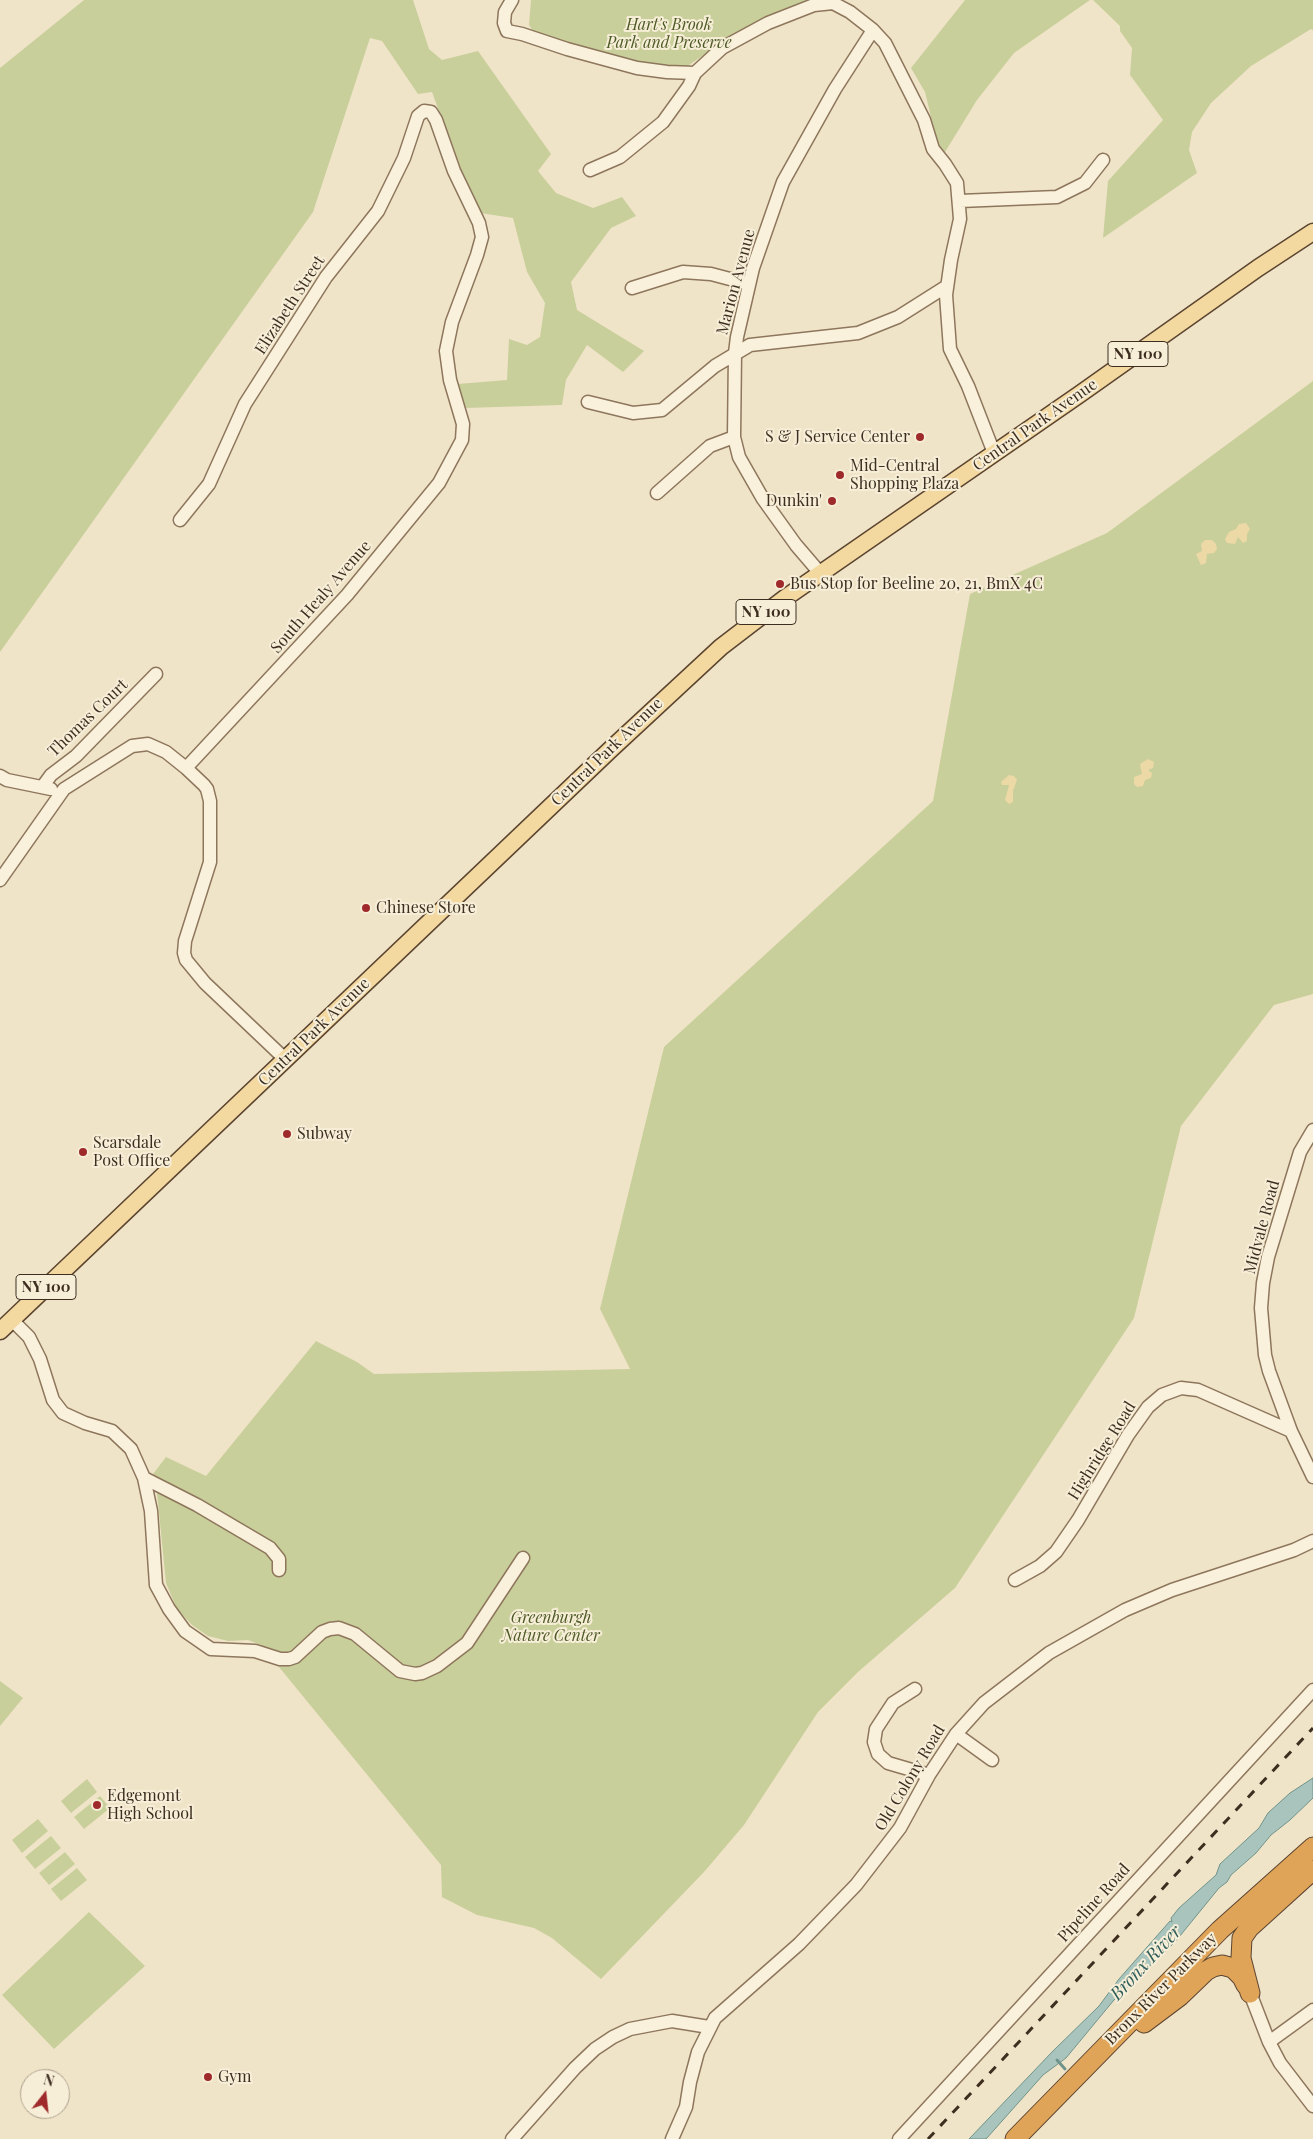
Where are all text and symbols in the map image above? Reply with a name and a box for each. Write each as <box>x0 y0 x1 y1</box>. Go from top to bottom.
park label: Hart's Brook Park and Preserve <box>606 15 732 53</box>
street label: Marion Avenue <box>713 227 759 337</box>
street label: Elizabeth Street <box>251 252 329 358</box>
road number: NY 100 <box>1108 342 1168 366</box>
street label: Central Park Avenue <box>969 375 1101 475</box>
place label: S & J Service Center <box>765 427 910 447</box>
marker: S & J Service Center <box>914 431 926 443</box>
place label: Mid-Central Shopping Plaza <box>850 456 959 494</box>
marker: Mid-Central Shopping Plaza <box>834 469 846 481</box>
place label: Dunkin' <box>766 491 822 511</box>
marker: Dunkin' <box>826 495 838 507</box>
street label: South Healy Avenue <box>267 537 375 657</box>
place label: Bus Stop for Beeline 20, 21, BmX 4C <box>790 574 1043 594</box>
marker: Bus Stop for Beeline 20, 21, BmX 4C <box>774 578 786 590</box>
road number: NY 100 <box>736 600 796 624</box>
street label: Thomas Court <box>44 675 132 761</box>
street label: Central Park Avenue <box>547 694 667 810</box>
place label: Chinese Store <box>376 898 476 918</box>
marker: Chinese Store <box>360 902 372 914</box>
street label: Central Park Avenue <box>254 974 374 1090</box>
place label: Subway <box>297 1124 352 1144</box>
marker: Subway <box>281 1128 293 1140</box>
place label: Scarsdale Post Office <box>93 1133 170 1171</box>
marker: Scarsdale Post Office <box>77 1146 89 1158</box>
street label: Midvale Road <box>1240 1178 1284 1276</box>
road number: NY 100 <box>16 1274 76 1300</box>
street label: Highridge Road <box>1064 1398 1140 1504</box>
park label: Greenburgh Nature Center <box>502 1608 600 1646</box>
street label: Old Colony Road <box>871 1722 949 1834</box>
place label: Edgemont High School <box>107 1786 193 1824</box>
marker: Edgemont High School <box>91 1799 103 1811</box>
street label: Pipeline Road <box>1054 1860 1134 1946</box>
water label: Bronx River <box>1106 1921 1186 2005</box>
street label: Bronx River Parkway <box>1101 1929 1221 2049</box>
place label: Gym <box>218 2067 251 2087</box>
north arrow <box>20 2069 70 2119</box>
text: N <box>42 2070 56 2091</box>
marker: Gym <box>202 2071 214 2083</box>

